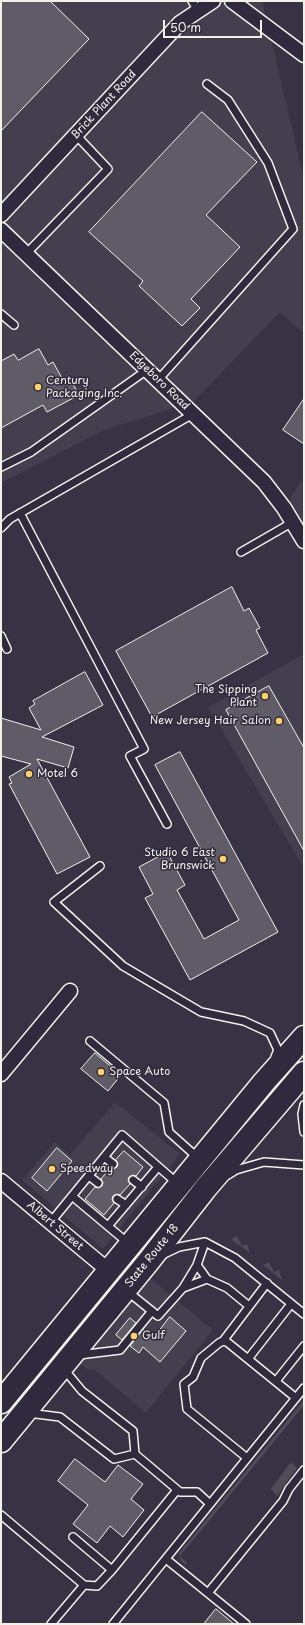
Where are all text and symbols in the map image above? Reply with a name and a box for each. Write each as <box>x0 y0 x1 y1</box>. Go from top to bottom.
scale bar <box>165 12 264 38</box>
text: 50 m <box>170 18 201 36</box>
street label: Brick Plant Road <box>69 68 139 142</box>
street label: Edgeboro Road <box>126 349 192 413</box>
place label: Century Packaging Inc. <box>46 374 122 400</box>
marker: Century Packaging Inc. <box>33 382 43 392</box>
place label: The Sipping Plant <box>195 683 257 709</box>
marker: The Sipping Plant <box>260 691 270 701</box>
place label: New Jersey Hair Salon <box>150 714 271 728</box>
marker: New Jersey Hair Salon <box>274 716 284 726</box>
place label: Motel 6 <box>37 767 78 781</box>
marker: Motel 6 <box>24 769 34 779</box>
place label: Studio 6 East Brunswick <box>144 846 215 872</box>
marker: Studio 6 East Brunswick <box>218 854 228 864</box>
place label: Space Auto <box>109 1065 170 1079</box>
marker: Space Auto <box>96 1067 106 1077</box>
place label: Speedway <box>60 1162 113 1176</box>
marker: Speedway <box>47 1164 57 1174</box>
street label: Albert Street <box>24 1199 86 1253</box>
street label: State Route 18 <box>122 1222 182 1290</box>
place label: Gulf <box>142 1329 165 1343</box>
marker: Gulf <box>129 1331 139 1341</box>

